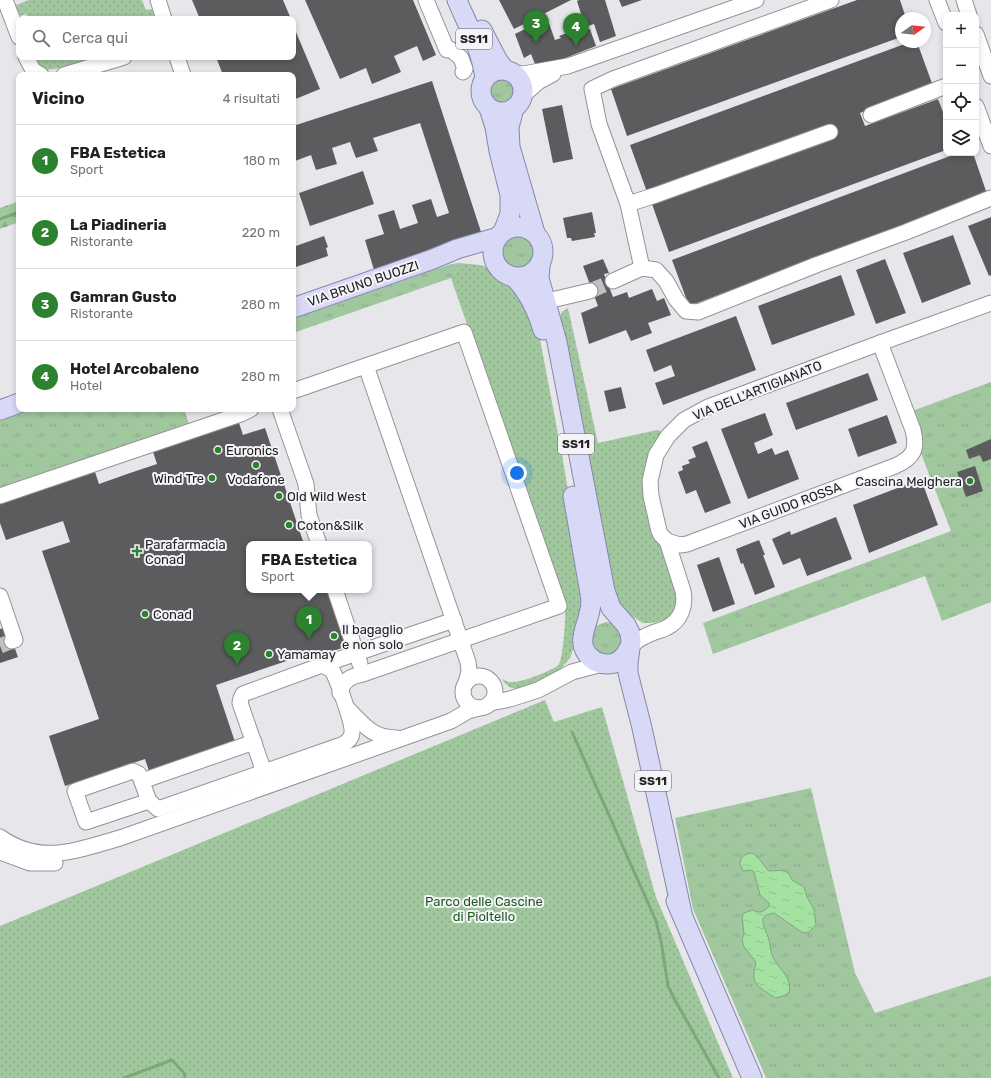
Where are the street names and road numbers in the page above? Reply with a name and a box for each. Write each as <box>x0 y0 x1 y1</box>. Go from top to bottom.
road number: SS11 <box>456 29 492 49</box>
street label: VIA BRUNO BUOZZI <box>306 257 421 310</box>
street label: VIA DELL'ARTIGIANATO <box>690 358 824 423</box>
road number: SS11 <box>558 434 594 454</box>
street label: VIA GUIDO ROSSA <box>737 479 844 532</box>
road number: SS11 <box>635 771 671 791</box>

